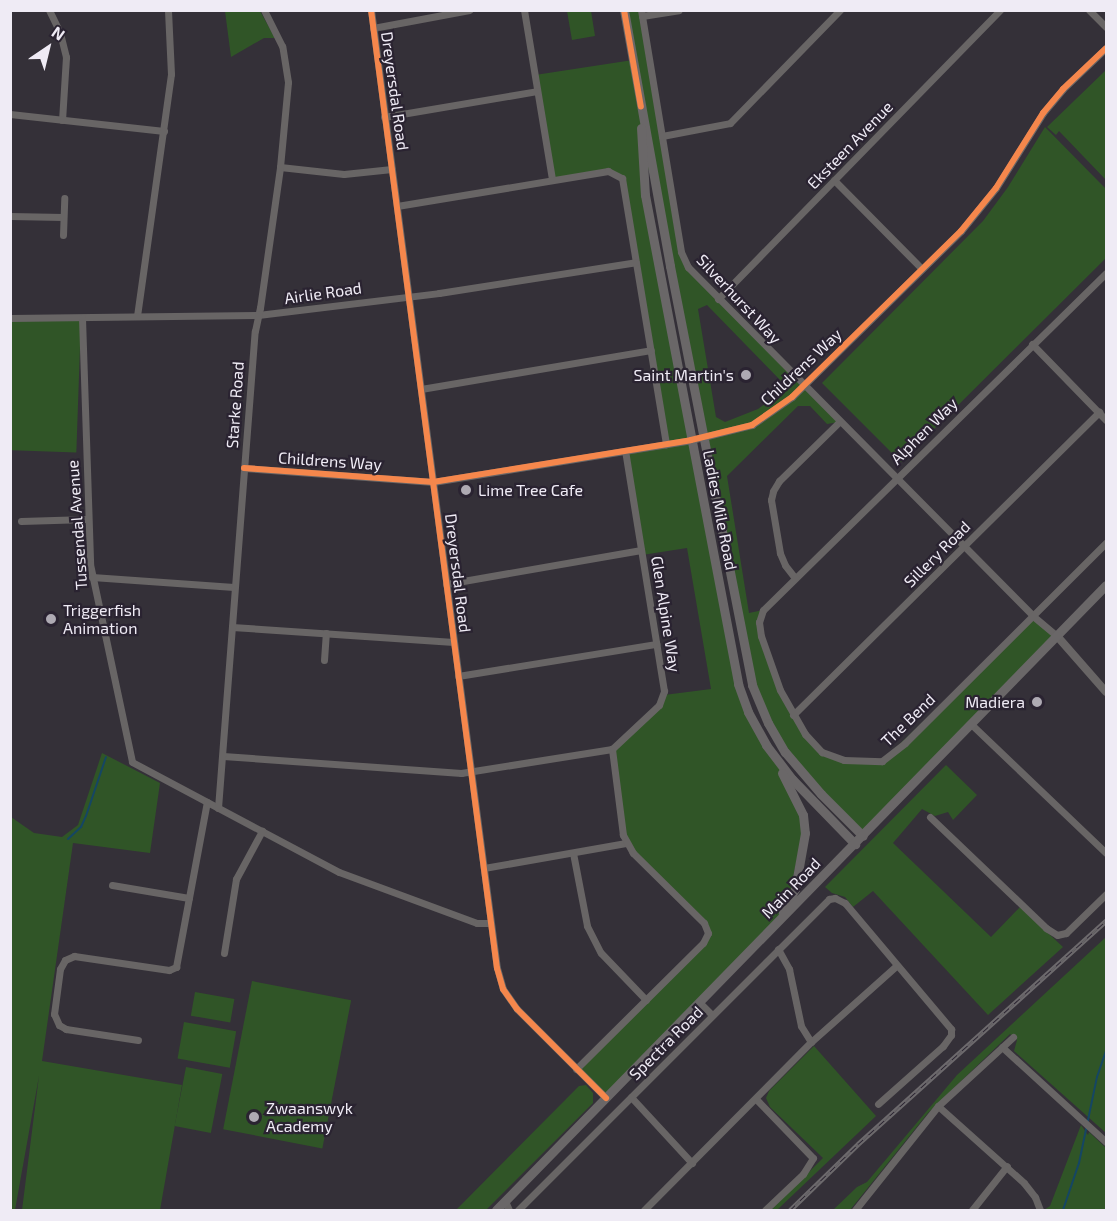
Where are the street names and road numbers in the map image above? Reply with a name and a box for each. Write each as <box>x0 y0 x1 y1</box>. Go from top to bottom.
street label: Dreyersdal Road <box>377 30 413 152</box>
street label: Eksteen Avenue <box>803 97 897 193</box>
street label: Silverhurst Way <box>693 250 785 348</box>
street label: Airlie Road <box>283 278 363 308</box>
street label: Childrens Way <box>756 324 846 410</box>
street label: Starke Road <box>222 361 248 449</box>
street label: Alphen Way <box>886 393 962 469</box>
street label: Childrens Way <box>277 448 383 474</box>
street label: Ladies Mile Road <box>699 448 741 572</box>
street label: Tussendal Avenue <box>63 459 91 591</box>
street label: Dreyersdal Road <box>441 512 475 634</box>
street label: Sillery Road <box>900 517 974 591</box>
street label: Glen Alpine Way <box>647 554 685 674</box>
street label: The Bend <box>877 690 939 750</box>
street label: Main Road <box>758 854 824 922</box>
street label: Spectra Road <box>625 1002 707 1084</box>

